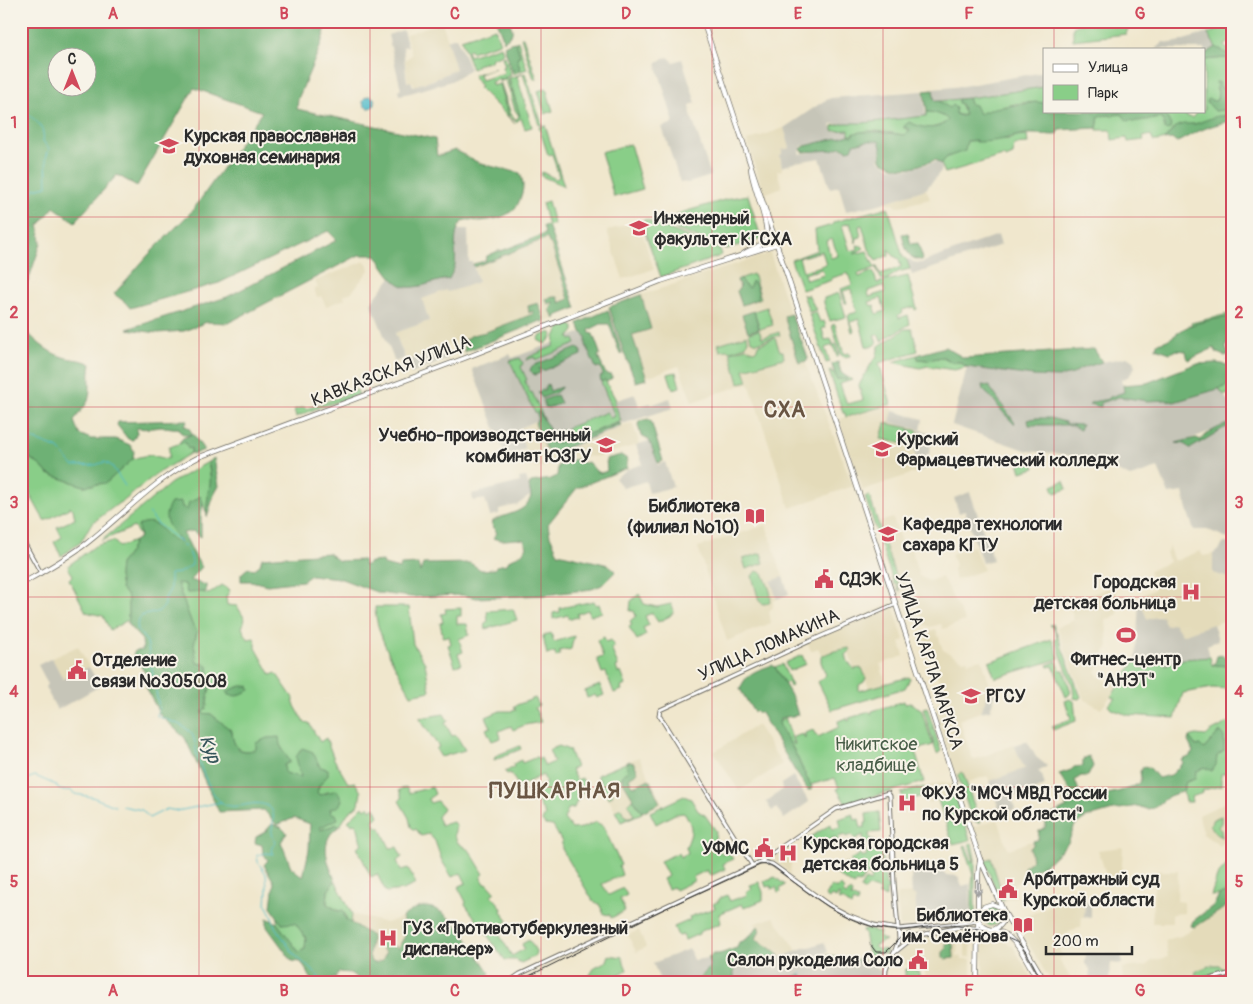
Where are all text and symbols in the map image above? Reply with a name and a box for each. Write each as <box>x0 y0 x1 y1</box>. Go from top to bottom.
text: A <box>108 4 119 24</box>
text: B <box>279 4 289 24</box>
text: C <box>450 4 460 24</box>
text: D <box>621 4 631 24</box>
text: E <box>794 4 803 24</box>
text: F <box>964 4 974 24</box>
text: G <box>1135 4 1146 24</box>
north arrow <box>48 48 98 98</box>
legend <box>1043 48 1206 112</box>
text: С <box>68 51 77 68</box>
text: Улица <box>1088 58 1128 77</box>
text: Парк <box>1088 84 1119 103</box>
text: 1 <box>11 113 17 133</box>
text: 1 <box>1236 113 1242 133</box>
place label: Курская православная духовная семинария <box>183 125 356 169</box>
school or university icon: Курская православная духовная семинария <box>158 135 180 157</box>
place label: Инженерный факультет КГСХА <box>654 207 792 251</box>
school or university icon: Инженерный факультет КГСХА <box>628 217 650 239</box>
text: 2 <box>10 303 19 323</box>
text: 2 <box>1235 303 1244 323</box>
street label: КАВКАЗСКАЯ УЛИЦА <box>308 330 474 412</box>
district label: СХА <box>764 396 806 424</box>
place label: Учебно-производственный комбинат ЮЗГУ <box>379 424 591 468</box>
place label: Курский Фармацевтический колледж <box>896 428 1119 472</box>
school or university icon: Учебно-производственный комбинат ЮЗГУ <box>595 434 617 456</box>
school or university icon: Курский Фармацевтический колледж <box>871 438 893 460</box>
text: 3 <box>10 493 19 513</box>
text: 3 <box>1235 493 1244 513</box>
place label: Библиотека (филиал №10) <box>627 495 741 539</box>
library icon: Библиотека (филиал №10) <box>744 505 766 527</box>
place label: Кафедра технологии сахара КГТУ <box>902 513 1062 557</box>
school or university icon: Кафедра технологии сахара КГТУ <box>877 523 899 545</box>
public building icon: СДЭК <box>813 568 835 590</box>
place label: СДЭК <box>839 568 882 591</box>
street label: УЛИЦА КАРЛА МАРКСА <box>890 570 969 753</box>
place label: Городская детская больница <box>1033 571 1177 615</box>
hospital icon: Городская детская больница <box>1180 581 1202 603</box>
street label: УЛИЦА ЛОМАКИНА <box>695 603 843 686</box>
sports icon: Фитнес-центр "АНЭТ" <box>1115 624 1137 646</box>
place label: Фитнес-центр "АНЭТ" <box>1070 648 1182 692</box>
place label: Отделение связи №305008 <box>91 649 227 693</box>
public building icon: Отделение связи №305008 <box>66 659 88 681</box>
text: 4 <box>9 682 19 702</box>
text: 4 <box>1234 682 1244 702</box>
school or university icon: РГСУ <box>960 685 982 707</box>
place label: РГСУ <box>986 685 1026 708</box>
water label: Кур <box>194 732 226 767</box>
park label: Никитское кладбище <box>835 733 917 777</box>
district label: ПУШКАРНАЯ <box>489 777 621 805</box>
place label: ФКУЗ "МСЧ МВД России по Курской области" <box>921 782 1107 826</box>
hospital icon: ФКУЗ "МСЧ МВД России по Курской области" <box>896 792 918 814</box>
place label: Курская городская детская больница 5 <box>802 832 959 876</box>
place label: УФМС <box>702 837 749 860</box>
public building icon: УФМС <box>753 837 775 859</box>
hospital icon: Курская городская детская больница 5 <box>777 842 799 864</box>
place label: Арбитражный суд Курской области <box>1023 868 1160 912</box>
text: 5 <box>10 872 19 892</box>
text: 5 <box>1235 872 1244 892</box>
public building icon: Арбитражный суд Курской области <box>997 878 1019 900</box>
one-way arrow <box>973 880 983 896</box>
place label: Библиотека им. Семёнова <box>902 904 1009 948</box>
library icon: Библиотека им. Семёнова <box>1012 914 1034 936</box>
place label: ГУЗ «Противотуберкулезный диспансер» <box>402 917 628 961</box>
scale bar <box>1046 924 1132 956</box>
hospital icon: ГУЗ «Противотуберкулезный диспансер» <box>377 927 399 949</box>
text: 200 m <box>1053 932 1098 951</box>
place label: Салон рукоделия Соло <box>727 949 903 972</box>
public building icon: Салон рукоделия Соло <box>907 949 929 971</box>
text: A <box>108 981 119 1001</box>
text: B <box>279 981 289 1001</box>
text: C <box>450 981 460 1001</box>
text: D <box>621 981 631 1001</box>
text: E <box>794 981 803 1001</box>
text: F <box>964 981 974 1001</box>
text: G <box>1135 981 1146 1001</box>

